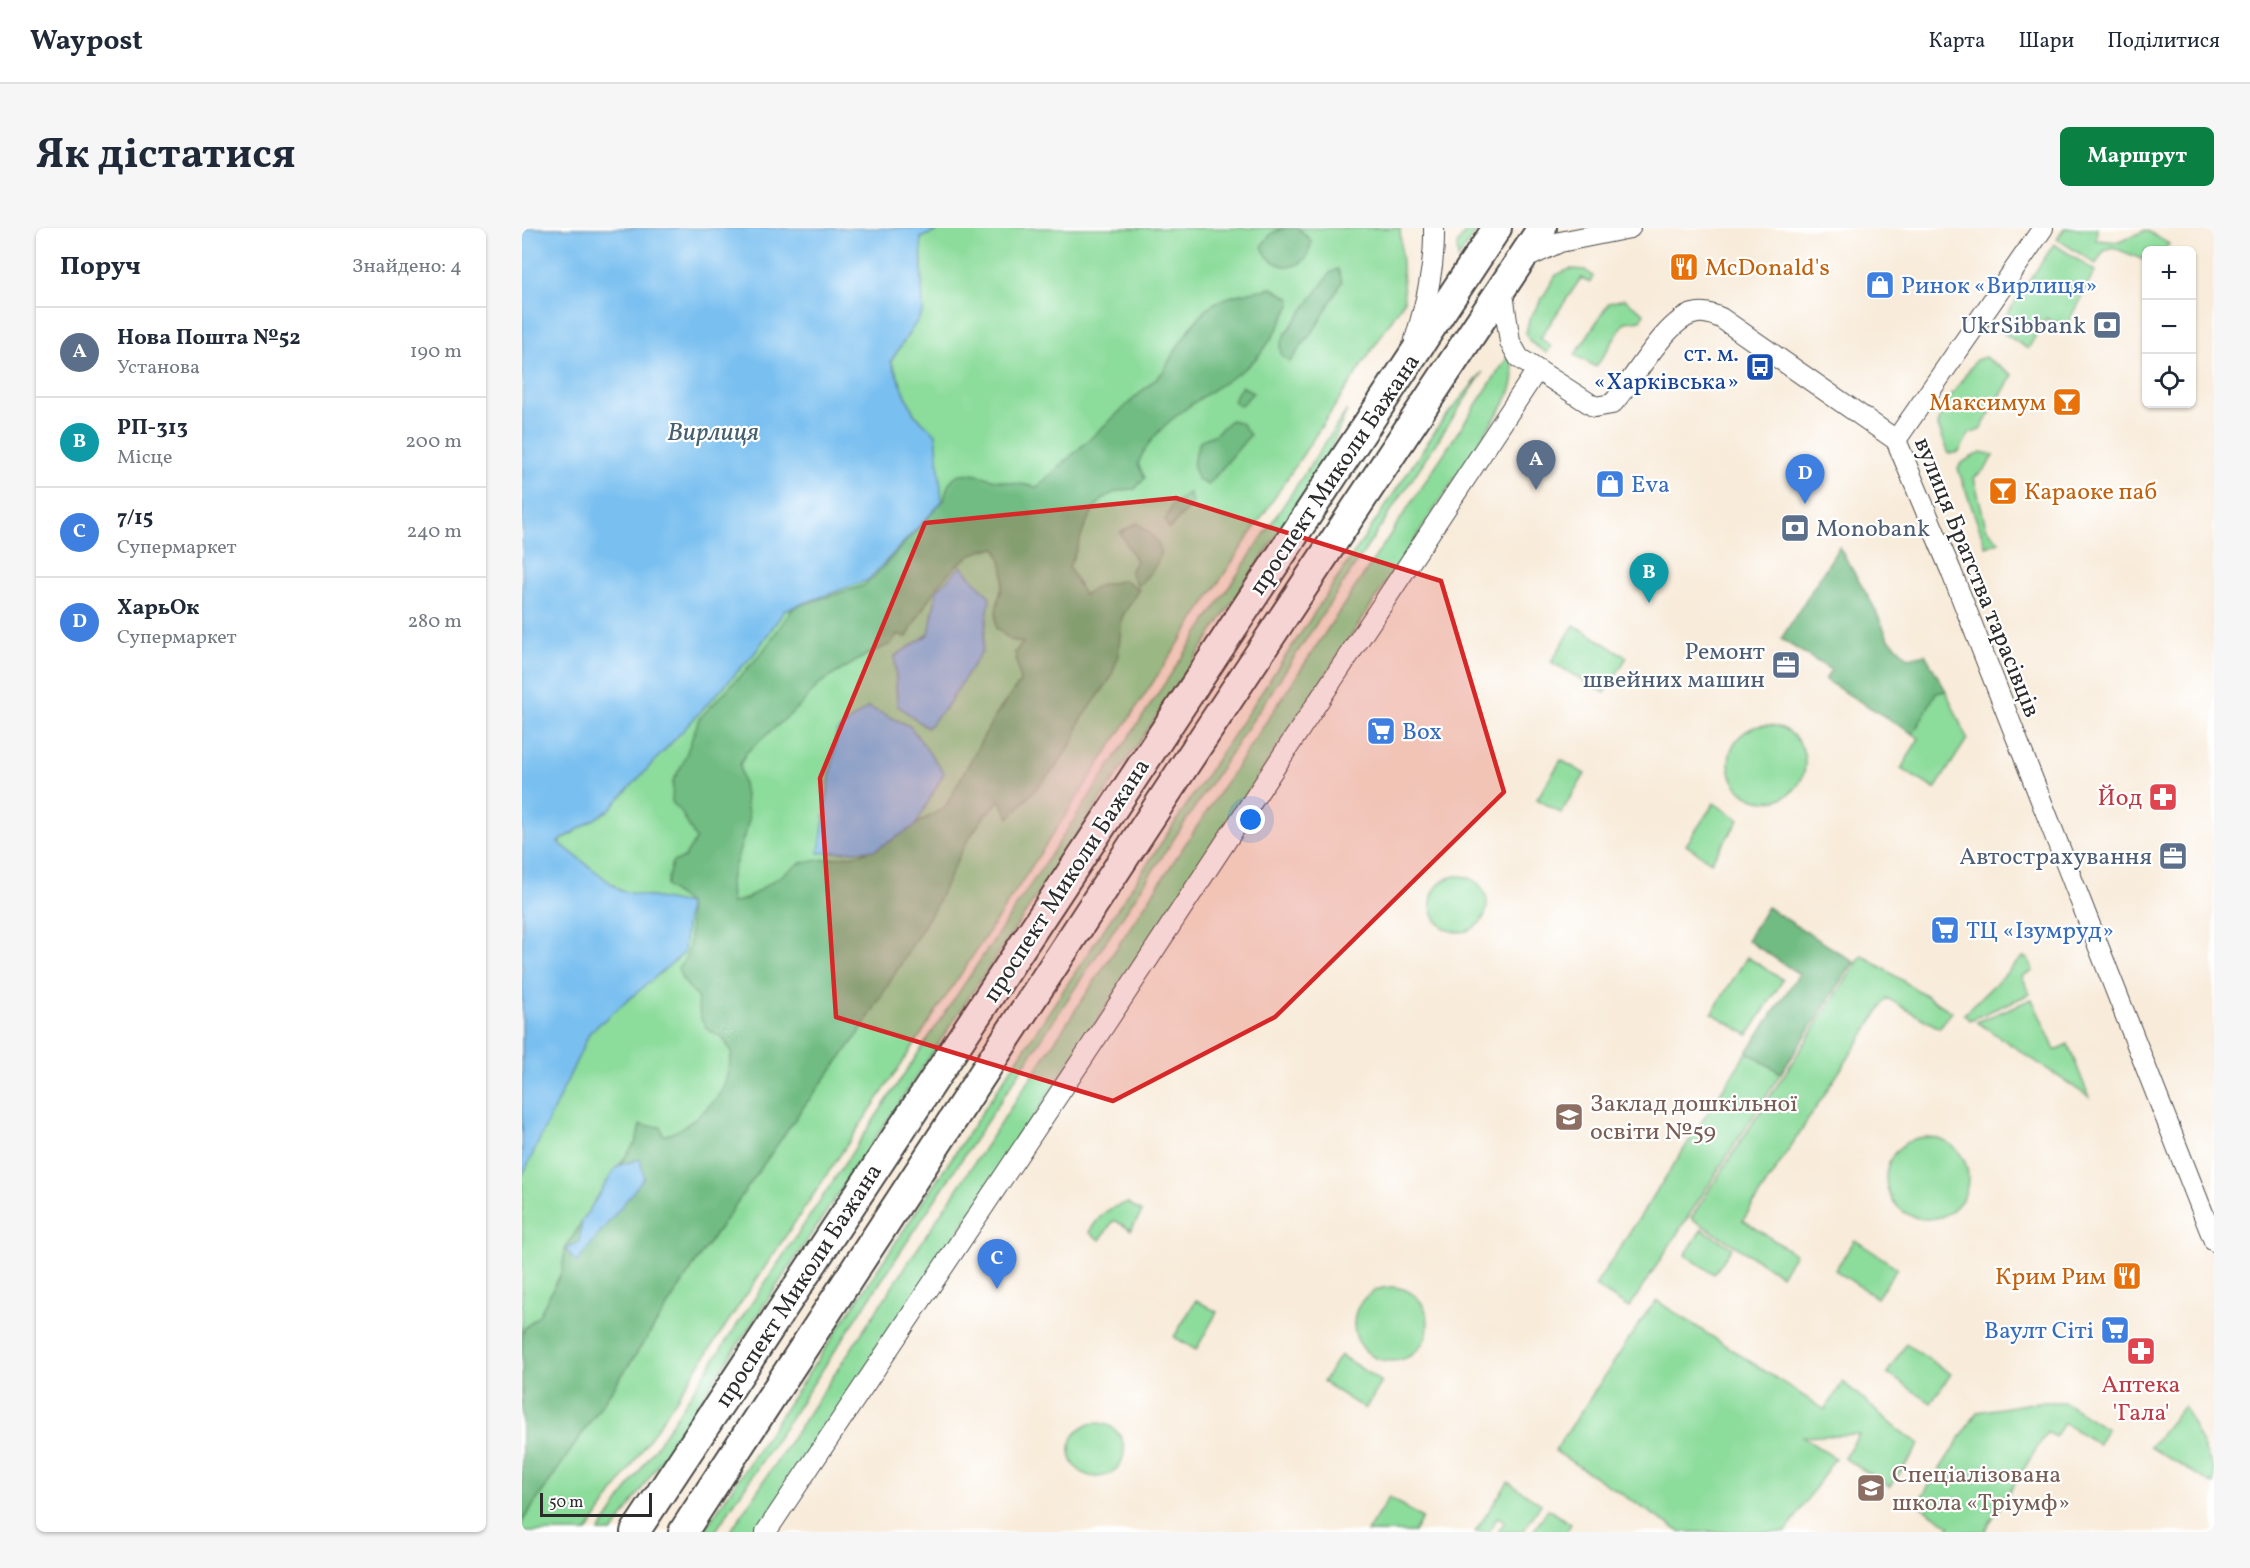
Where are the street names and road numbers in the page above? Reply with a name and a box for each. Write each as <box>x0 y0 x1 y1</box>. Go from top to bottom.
street label: проспект Миколи Бажана <box>1242 347 1429 603</box>
street label: вулиця Братства тарасівців <box>1904 433 2048 723</box>
street label: проспект Миколи Бажана <box>976 752 1160 1010</box>
street label: проспект Миколи Бажана <box>708 1157 892 1415</box>

